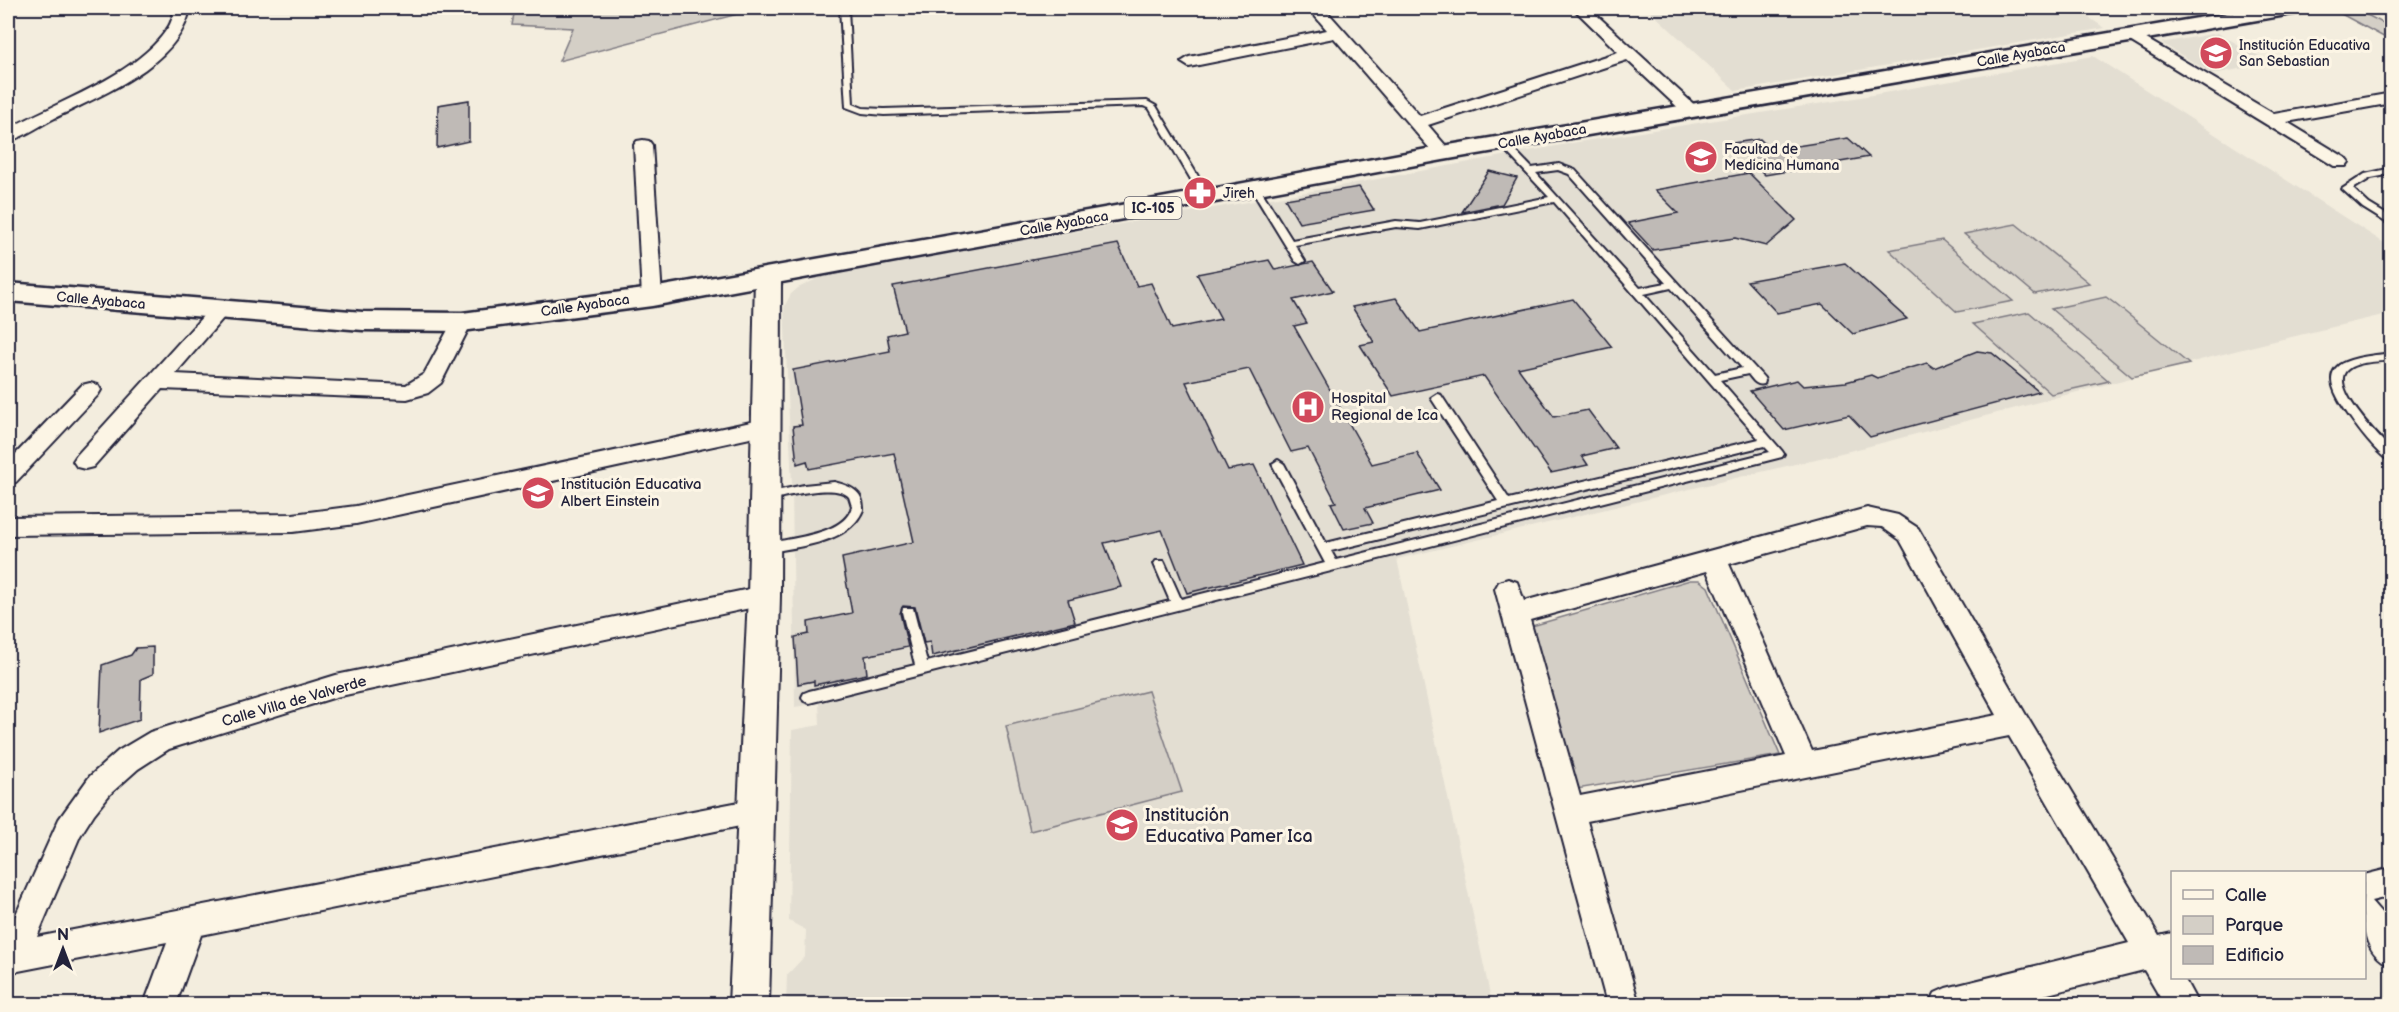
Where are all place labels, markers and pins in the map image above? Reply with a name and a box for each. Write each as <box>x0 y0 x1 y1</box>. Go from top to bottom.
school or university icon: Institución Educativa San Sebastian <box>2198 35 2234 71</box>
place label: Institución Educativa San Sebastian <box>2239 37 2370 70</box>
school or university icon: Facultad de Medicina Humana <box>1683 139 1719 175</box>
place label: Facultad de Medicina Humana <box>1724 141 1839 174</box>
pharmacy icon: Jireh <box>1182 175 1218 211</box>
place label: Jireh <box>1223 185 1255 202</box>
hospital icon: Hospital Regional de Ica <box>1290 389 1326 425</box>
place label: Hospital Regional de Ica <box>1331 389 1438 425</box>
school or university icon: Institución Educativa Albert Einstein <box>520 475 556 511</box>
place label: Institución Educativa Albert Einstein <box>561 475 702 511</box>
place label: Institución Educativa Pamer Ica <box>1145 805 1313 847</box>
school or university icon: Institución Educativa Pamer Ica <box>1104 807 1140 843</box>

